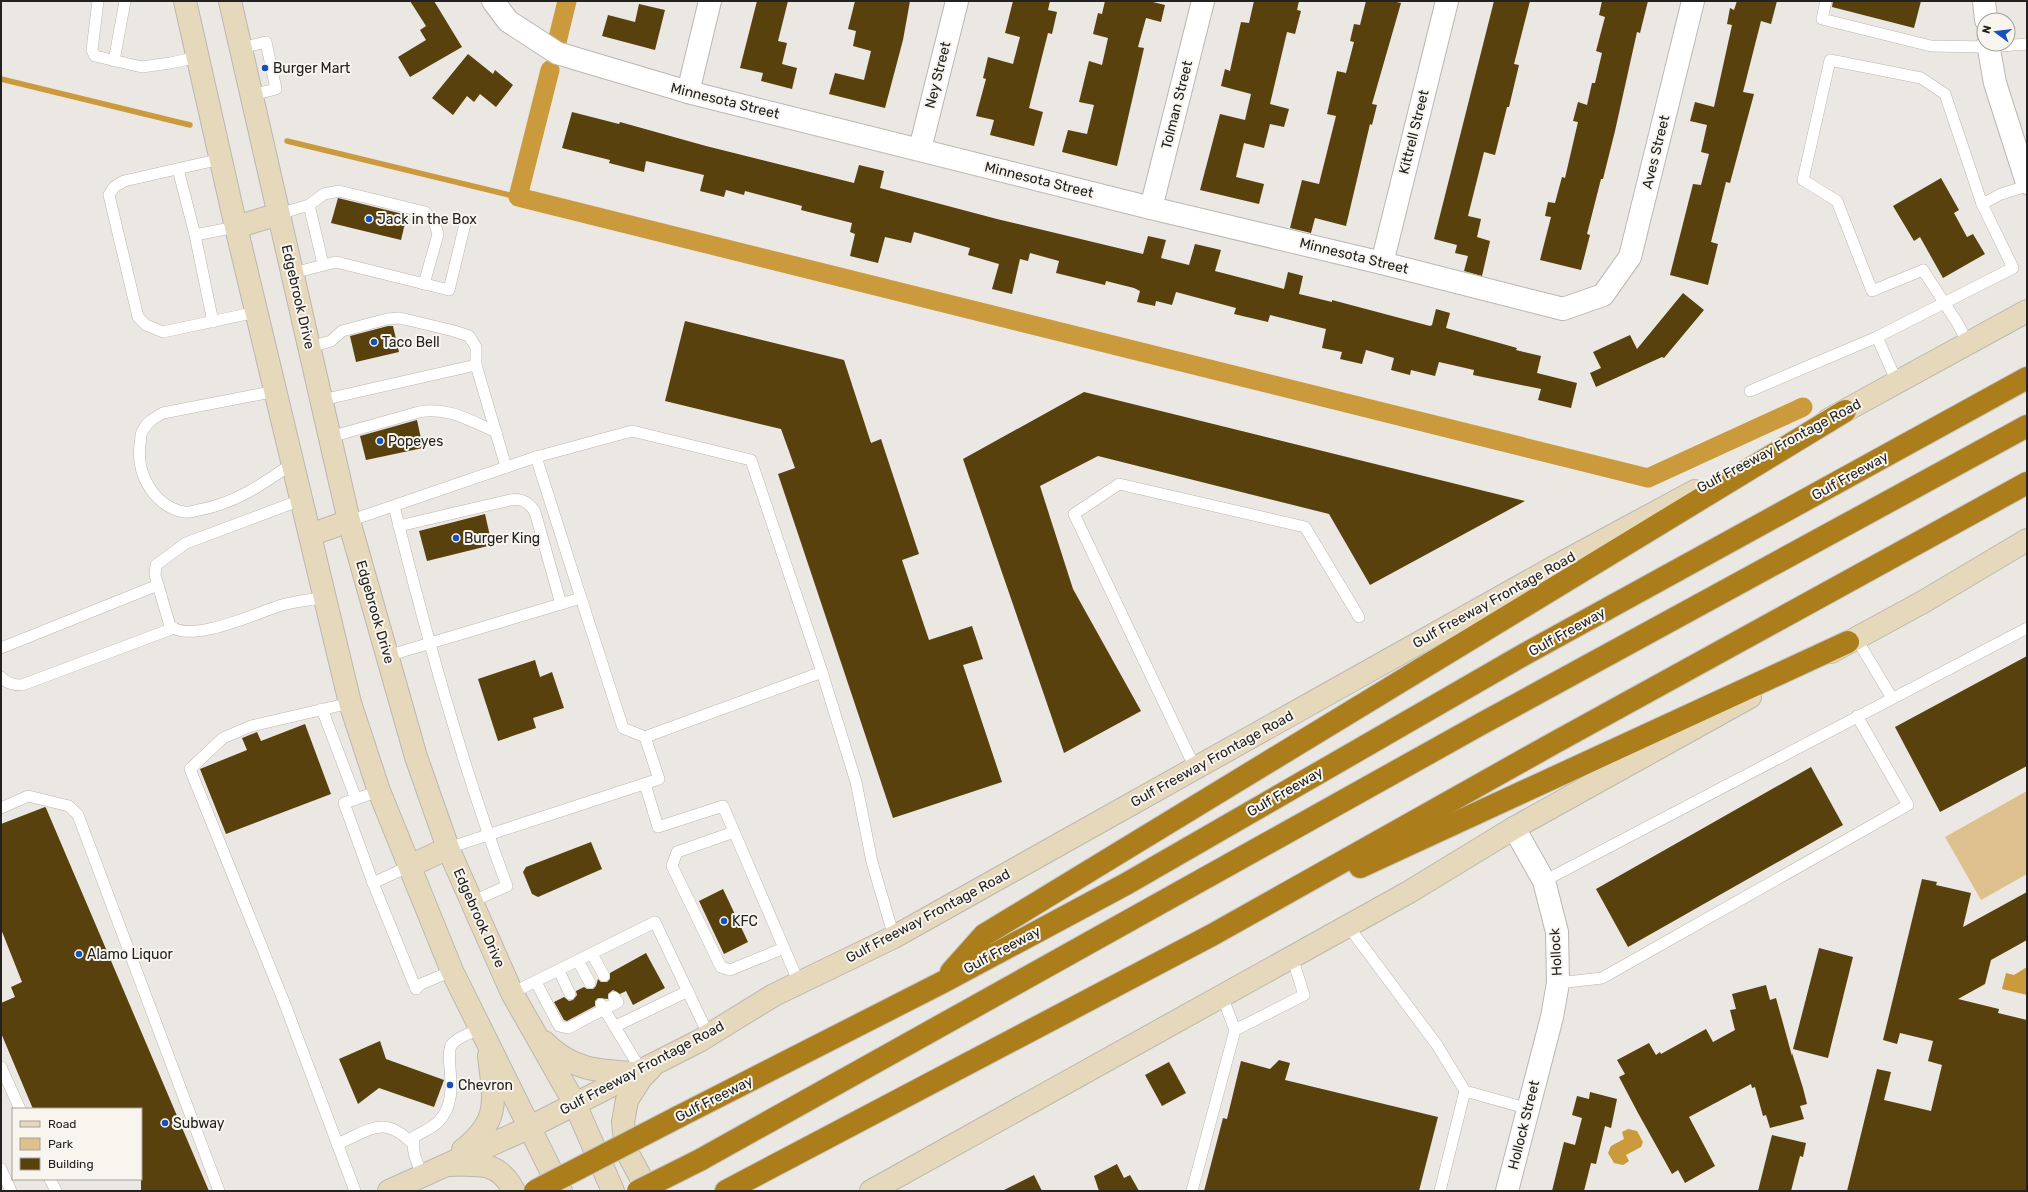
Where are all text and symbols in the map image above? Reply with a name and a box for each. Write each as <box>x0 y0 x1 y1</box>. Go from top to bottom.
north arrow <box>1976 12 2016 52</box>
text: N <box>1980 24 1994 35</box>
street label: Ney Street <box>921 39 955 110</box>
street label: Tolman Street <box>1158 58 1196 151</box>
place label: Burger Mart <box>273 60 351 77</box>
marker: Burger Mart <box>260 63 270 73</box>
street label: Minnesota Street <box>669 79 782 123</box>
street label: Kittrell Street <box>1395 87 1433 176</box>
street label: Aves Street <box>1639 113 1673 191</box>
street label: Minnesota Street <box>983 158 1096 202</box>
place label: Jack in the Box <box>377 211 477 228</box>
marker: Jack in the Box <box>364 214 374 224</box>
street label: Minnesota Street <box>1298 234 1411 278</box>
street label: Edgebrook Drive <box>278 243 318 351</box>
place label: Taco Bell <box>382 334 440 351</box>
marker: Taco Bell <box>369 337 379 347</box>
street label: Gulf Freeway Frontage Road <box>1694 395 1864 497</box>
place label: Popeyes <box>388 433 443 450</box>
marker: Popeyes <box>375 436 385 446</box>
street label: Gulf Freeway <box>1809 448 1891 504</box>
place label: Burger King <box>464 530 540 547</box>
marker: Burger King <box>451 533 461 543</box>
street label: Gulf Freeway Frontage Road <box>1409 548 1579 652</box>
street label: Edgebrook Drive <box>352 558 398 666</box>
street label: Gulf Freeway <box>1526 604 1608 660</box>
street label: Gulf Freeway Frontage Road <box>1127 707 1297 811</box>
street label: Gulf Freeway <box>1244 763 1326 821</box>
street label: Gulf Freeway Frontage Road <box>843 865 1013 967</box>
street label: Edgebrook Drive <box>450 866 509 970</box>
place label: KFC <box>732 913 758 930</box>
marker: KFC <box>719 916 729 926</box>
street label: Gulf Freeway <box>960 923 1044 977</box>
street label: Hollock <box>1546 927 1566 976</box>
place label: Alamo Liquor <box>87 946 173 963</box>
marker: Alamo Liquor <box>74 949 84 959</box>
street label: Gulf Freeway Frontage Road <box>557 1017 727 1119</box>
street label: Gulf Freeway <box>672 1072 756 1126</box>
place label: Chevron <box>458 1077 513 1094</box>
street label: Hollock Street <box>1505 1078 1543 1171</box>
marker: Chevron <box>445 1080 455 1090</box>
legend <box>12 1108 142 1180</box>
place label: Subway <box>173 1115 225 1132</box>
text: Road <box>48 1117 76 1131</box>
marker: Subway <box>160 1118 170 1128</box>
text: Park <box>48 1137 74 1151</box>
text: Building <box>48 1157 94 1171</box>

